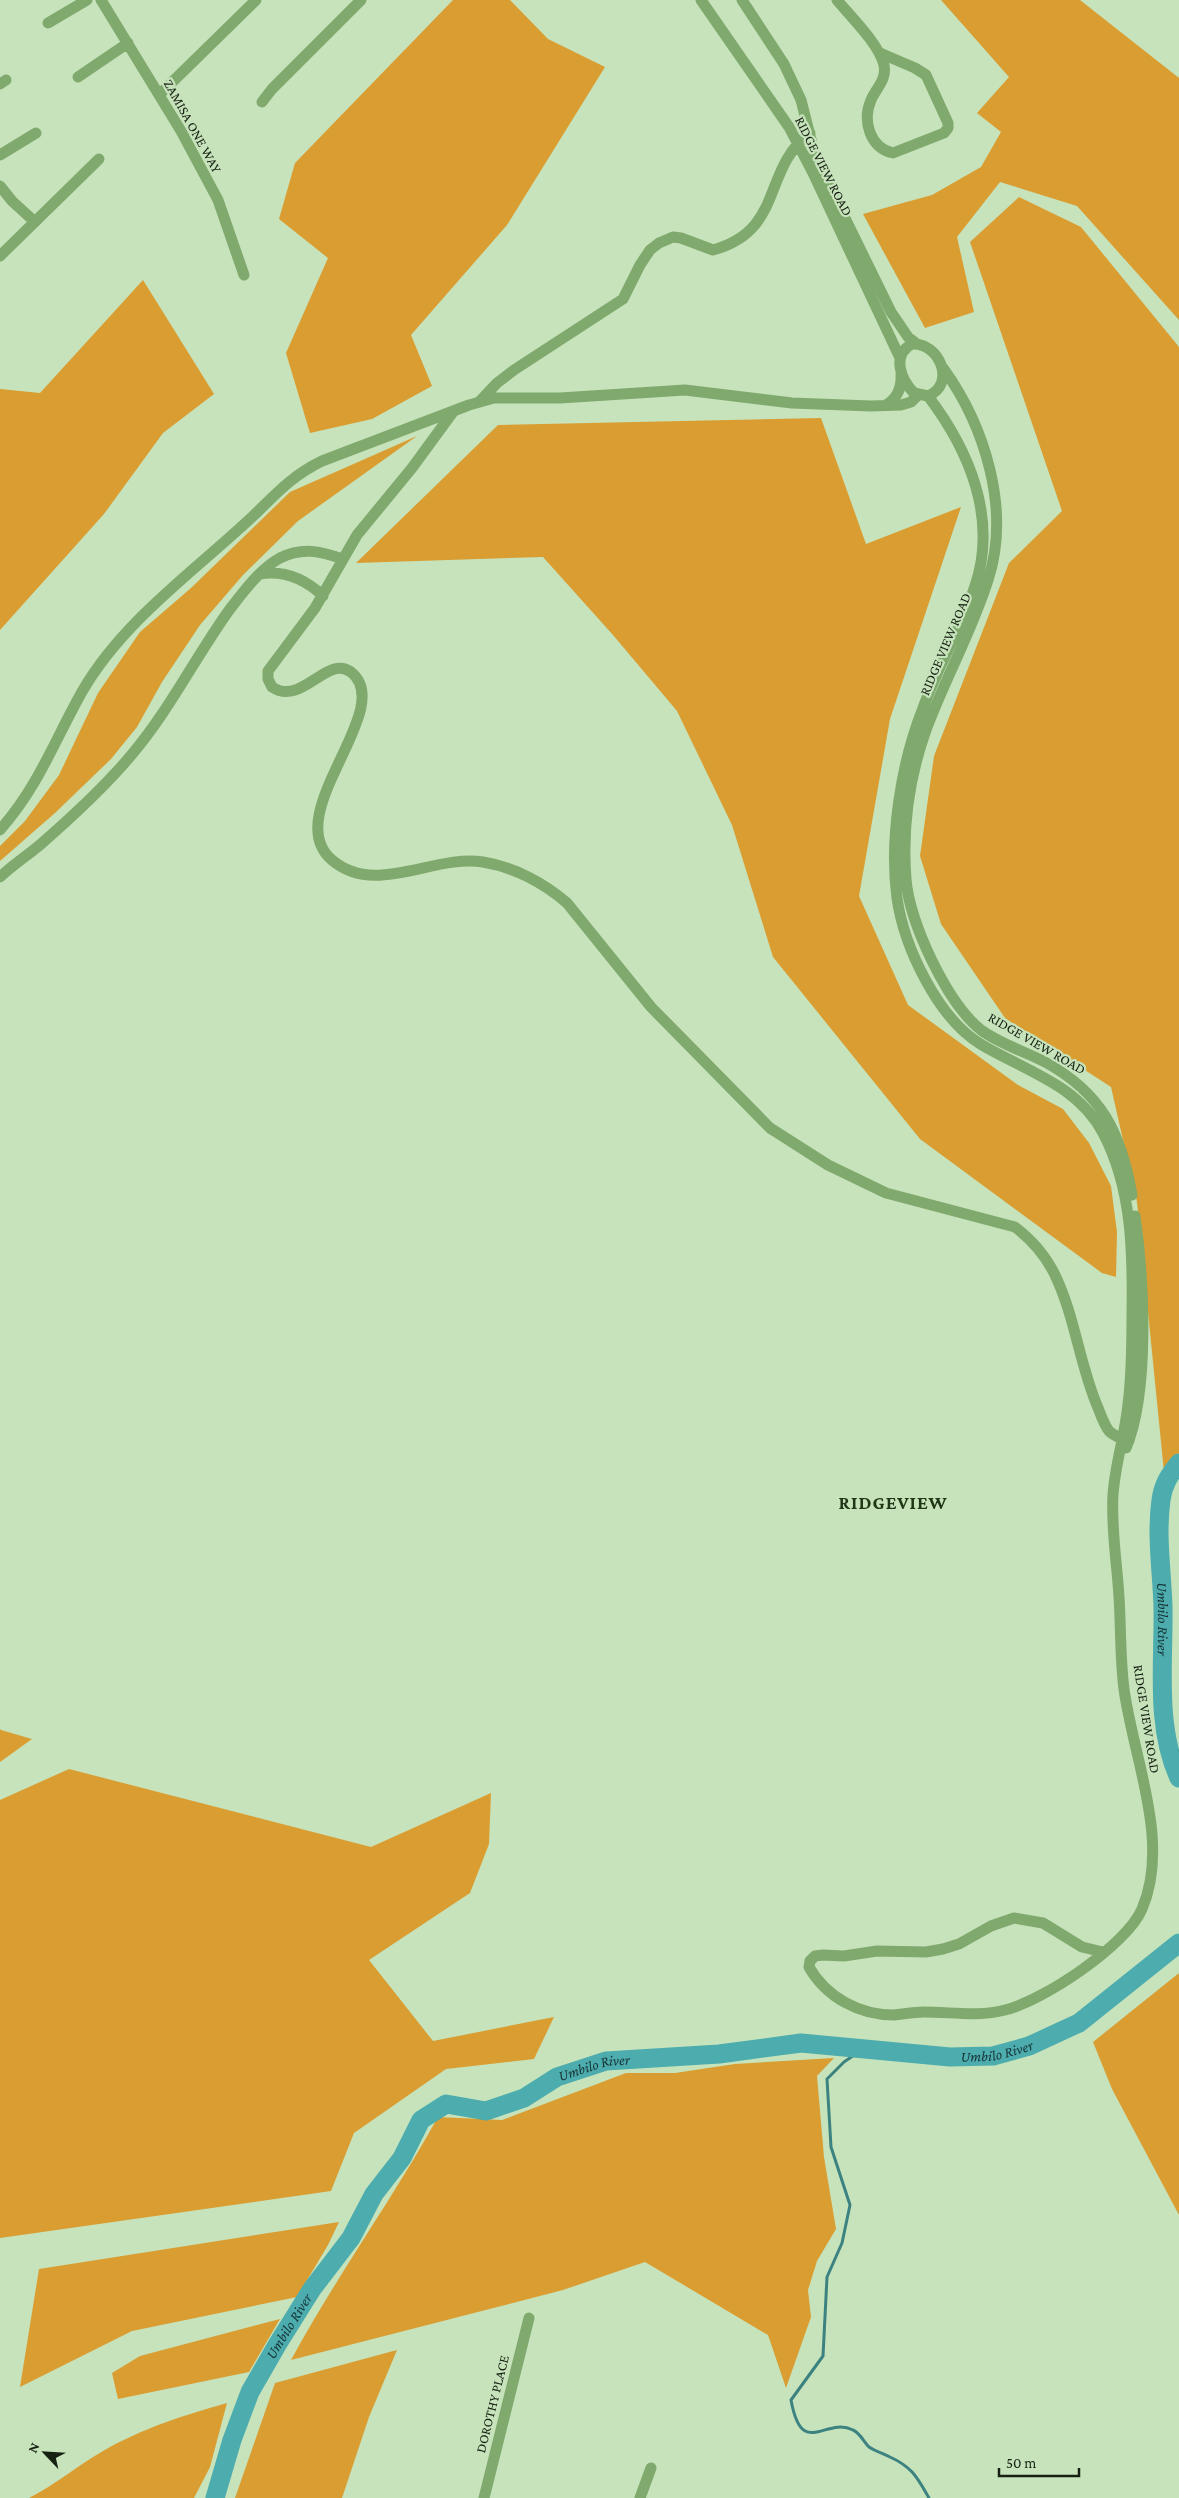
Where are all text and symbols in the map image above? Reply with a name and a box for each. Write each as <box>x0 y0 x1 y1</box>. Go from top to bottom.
street label: ZAMISA ONE WAY <box>161 77 226 176</box>
street label: RIDGE VIEW ROAD <box>792 113 856 219</box>
street label: RIDGE VIEW ROAD <box>916 590 974 698</box>
street label: RIDGE VIEW ROAD <box>985 1009 1089 1077</box>
district label: RIDGEVIEW <box>838 1492 948 1513</box>
water label: Umbilo River <box>1154 1582 1171 1657</box>
street label: RIDGE VIEW ROAD <box>1131 1664 1163 1774</box>
water label: Umbilo River <box>960 2037 1037 2065</box>
water label: Umbilo River <box>556 2051 631 2084</box>
water label: Umbilo River <box>263 2290 315 2362</box>
street label: DOROTHY PLACE <box>472 2353 512 2455</box>
north arrow <box>20 2428 70 2478</box>
text: N <box>24 2439 43 2455</box>
scale bar <box>999 2446 1079 2478</box>
text: 50 m <box>1006 2455 1036 2471</box>

